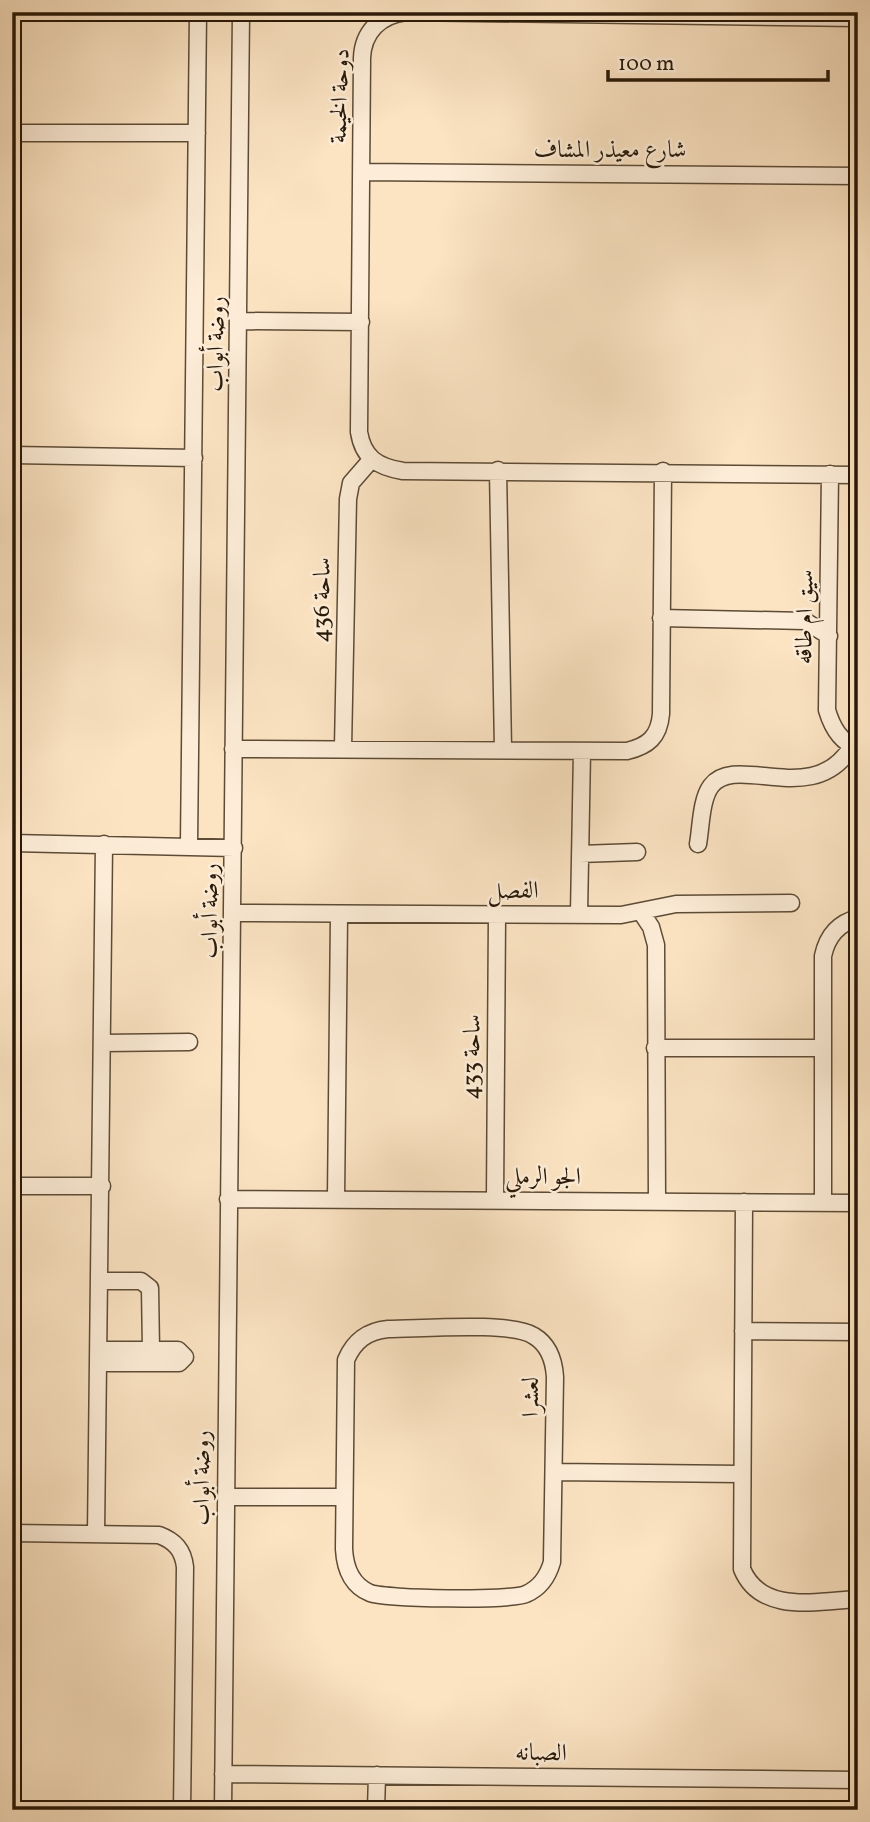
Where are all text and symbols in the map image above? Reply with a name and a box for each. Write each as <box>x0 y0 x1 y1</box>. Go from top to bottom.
scale bar <box>608 38 828 82</box>
street label: دوحة الخيمة <box>322 48 360 144</box>
text: 100 m <box>618 50 675 79</box>
street label: شارع معيذر المشاف <box>534 134 686 169</box>
street label: روضة أبواب <box>197 296 235 392</box>
street label: ساحة 436 <box>305 557 341 643</box>
street label: سيق ام طاقه <box>788 569 826 665</box>
street label: روضة أبواب <box>192 863 228 959</box>
street label: الفصل <box>487 875 539 909</box>
street label: ساحة 433 <box>455 1014 491 1100</box>
street label: الجو الرملي <box>505 1161 581 1199</box>
street label: لعشرا <box>515 1377 549 1417</box>
street label: روضة أبواب <box>184 1430 220 1526</box>
street label: الصبانه <box>515 1737 567 1771</box>

